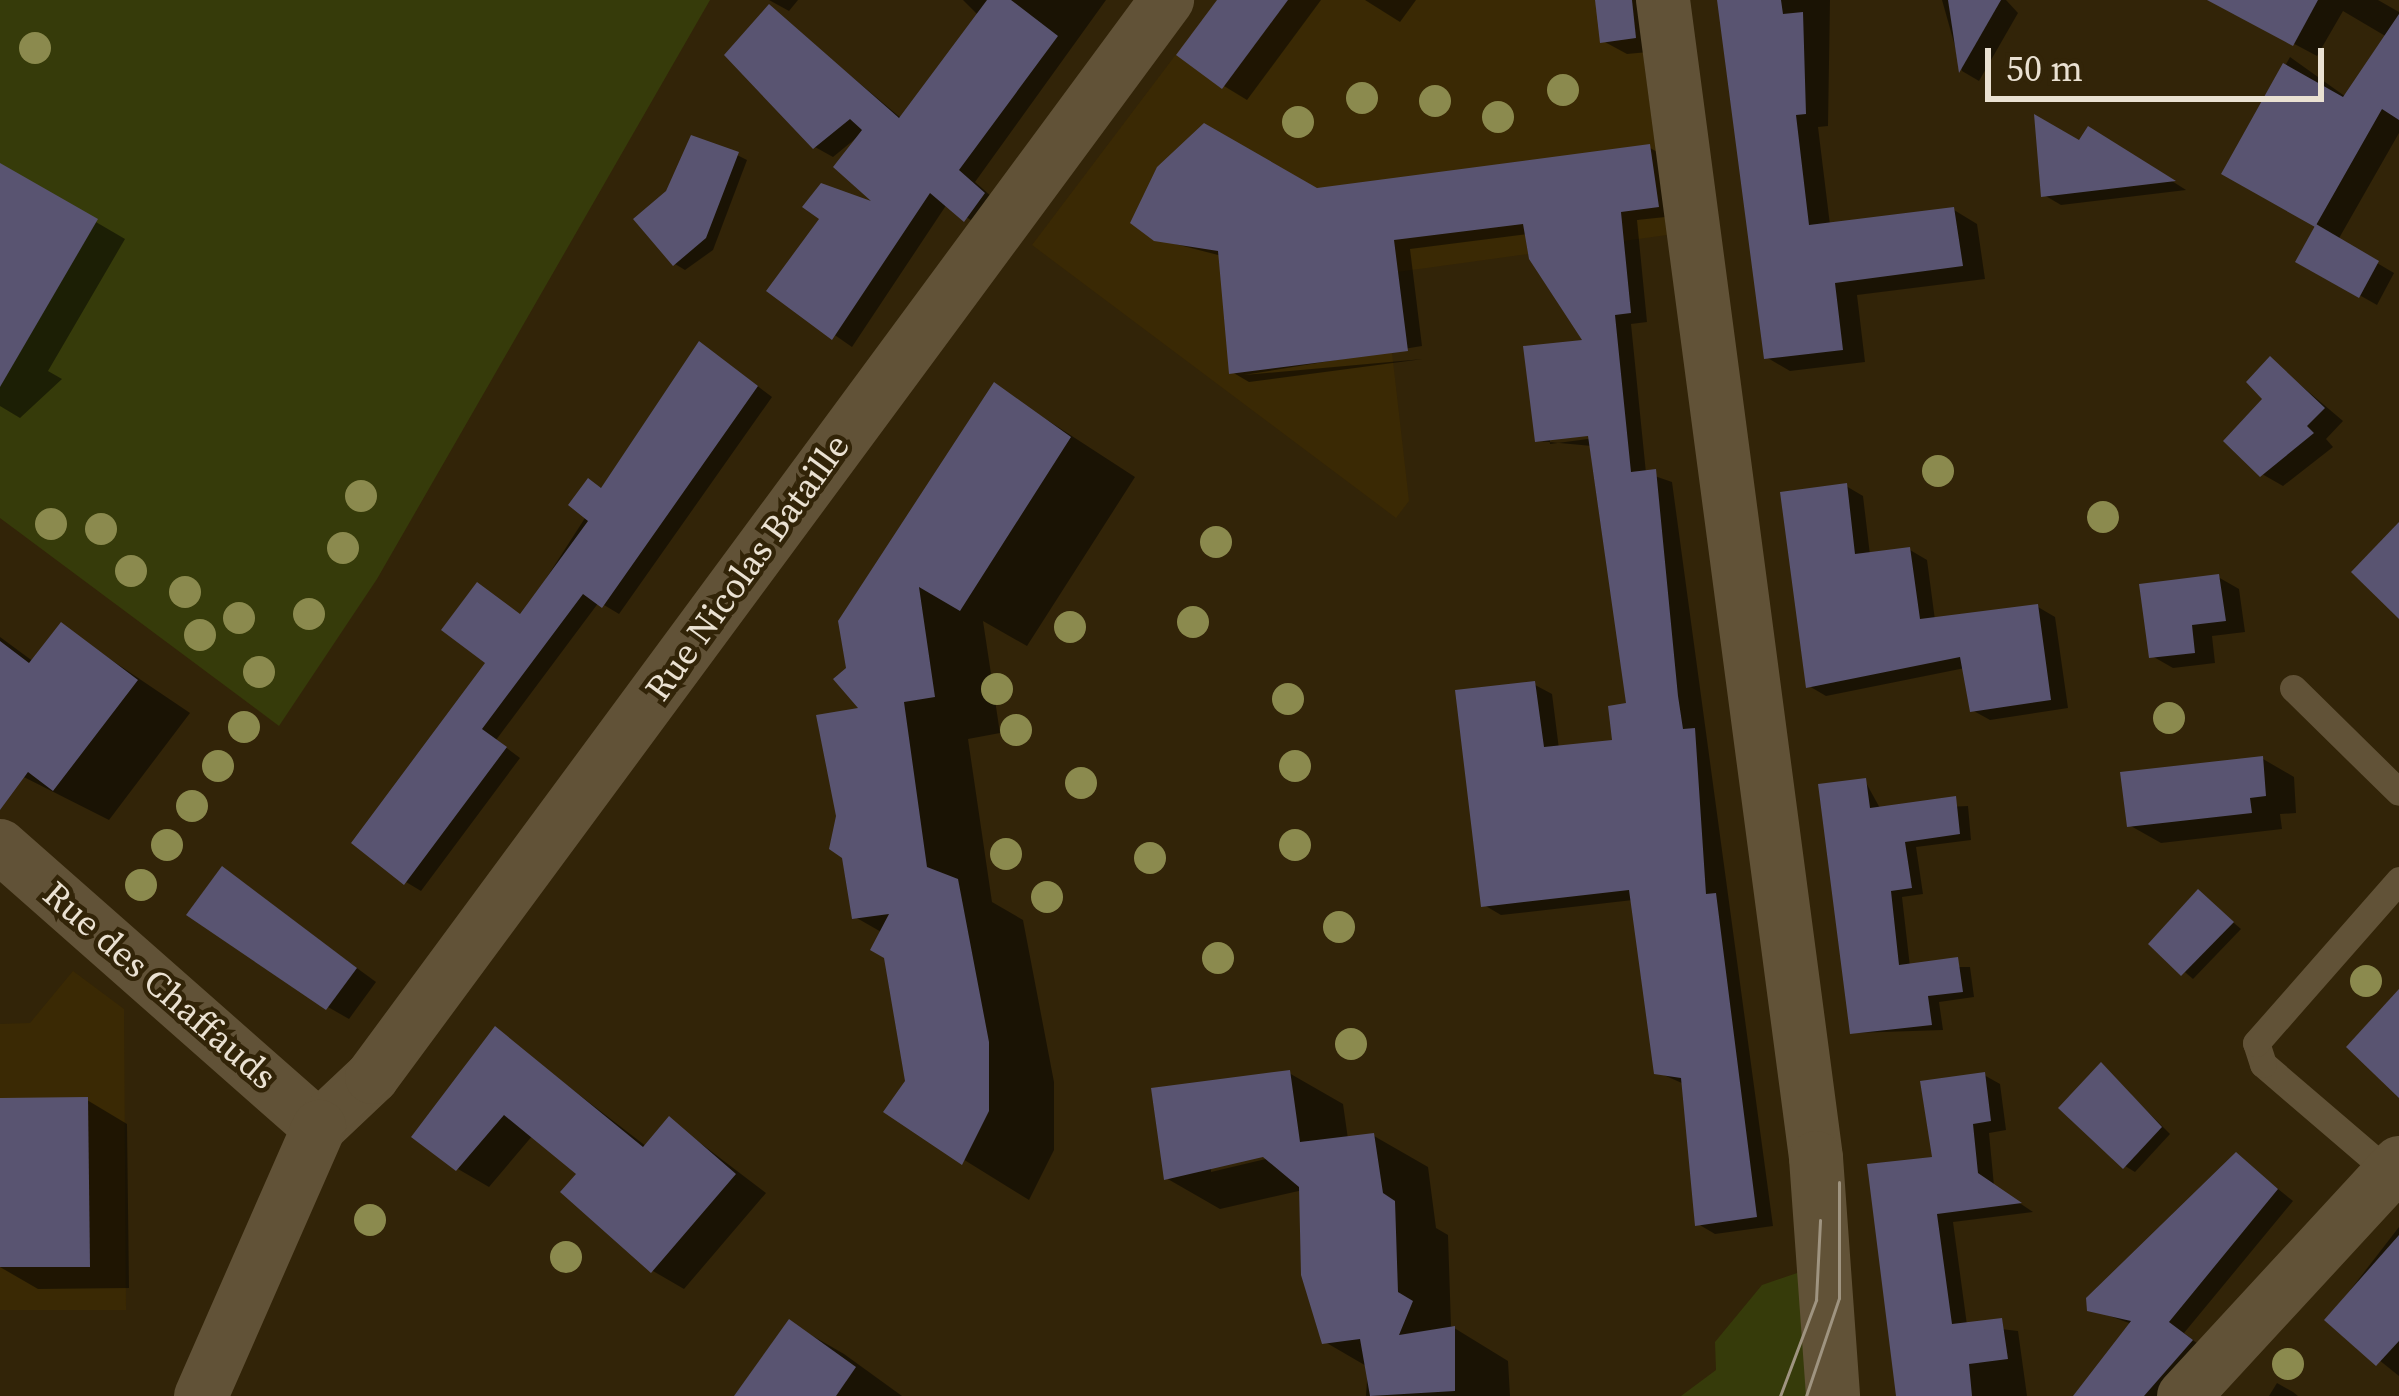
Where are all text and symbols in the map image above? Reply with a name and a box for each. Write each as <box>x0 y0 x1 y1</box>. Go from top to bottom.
scale bar <box>1991 24 2330 98</box>
text: 50 m <box>2006 44 2083 93</box>
street label: Rue Nicolas Bataille <box>636 425 858 709</box>
street label: Rue des Chaffauds <box>35 872 285 1098</box>

